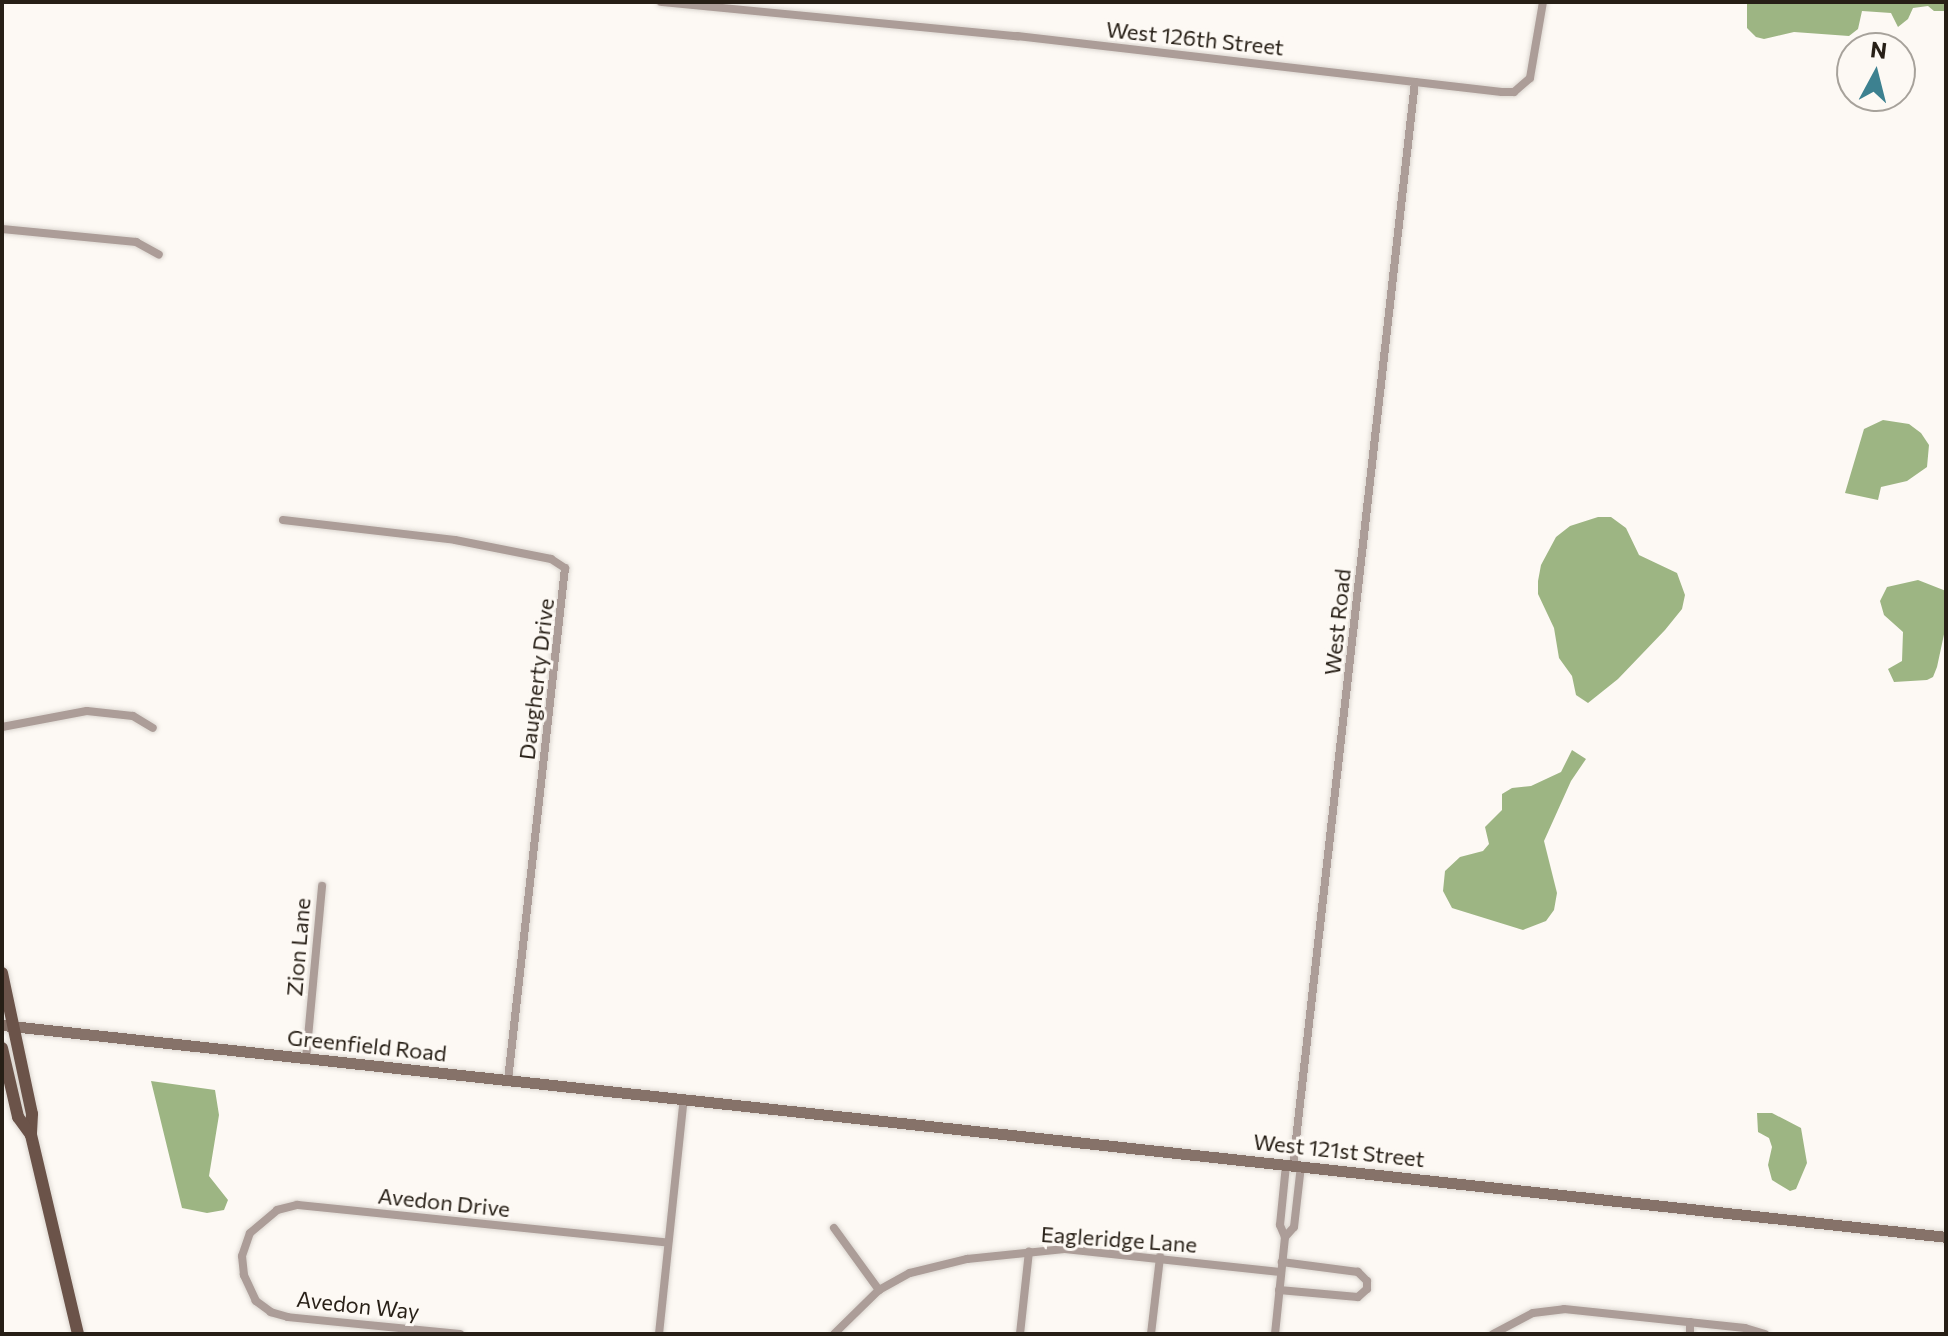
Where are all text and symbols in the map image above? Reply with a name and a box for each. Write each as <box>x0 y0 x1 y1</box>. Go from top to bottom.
street label: West 126th Street <box>1105 16 1285 60</box>
north arrow <box>1836 32 1916 112</box>
text: N <box>1869 35 1889 64</box>
street label: West Road <box>1318 567 1356 677</box>
street label: Daugherty Drive <box>513 597 559 761</box>
street label: Zion Lane <box>281 897 315 997</box>
street label: Greenfield Road <box>286 1024 448 1066</box>
street label: West 121st Street <box>1252 1128 1426 1172</box>
street label: Avedon Drive <box>377 1182 511 1222</box>
street label: Eagleridge Lane <box>1040 1220 1198 1258</box>
street label: Avedon Way <box>295 1285 421 1325</box>

